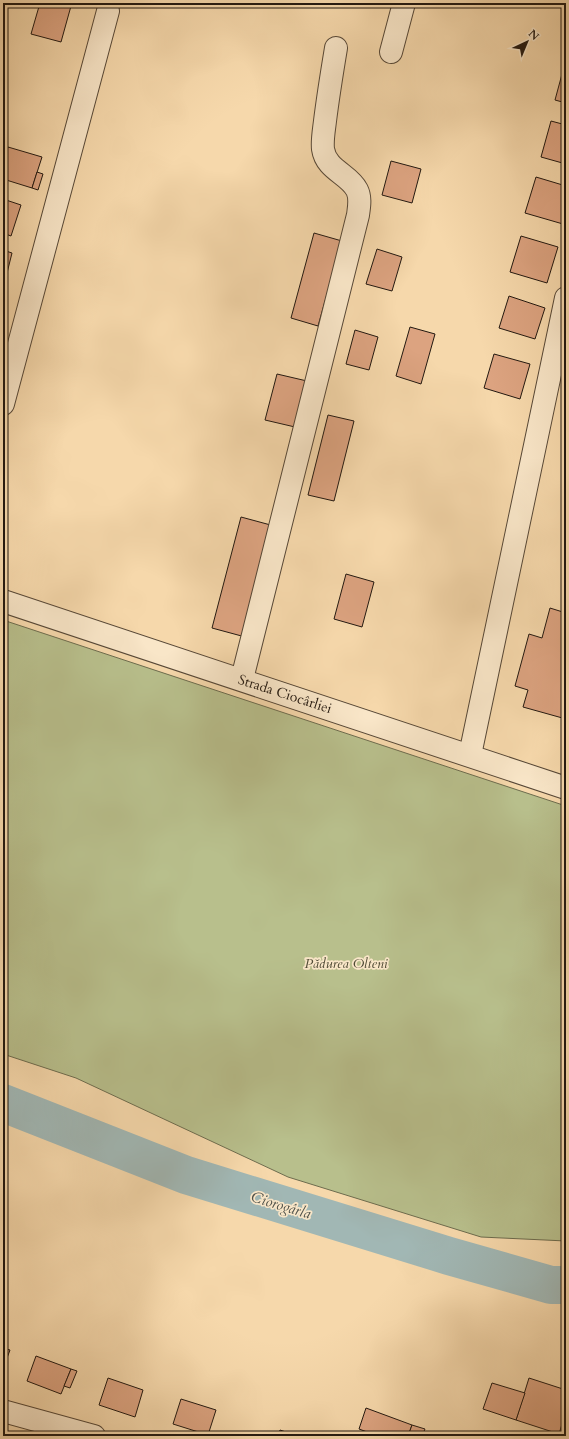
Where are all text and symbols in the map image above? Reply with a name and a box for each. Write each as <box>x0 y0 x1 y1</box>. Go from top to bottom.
north arrow <box>507 22 547 62</box>
text: N <box>525 26 543 44</box>
street label: Strada Ciocârliei <box>236 670 334 718</box>
park label: Pădurea Olteni <box>304 954 388 973</box>
water label: Ciorogârla <box>248 1186 314 1224</box>

